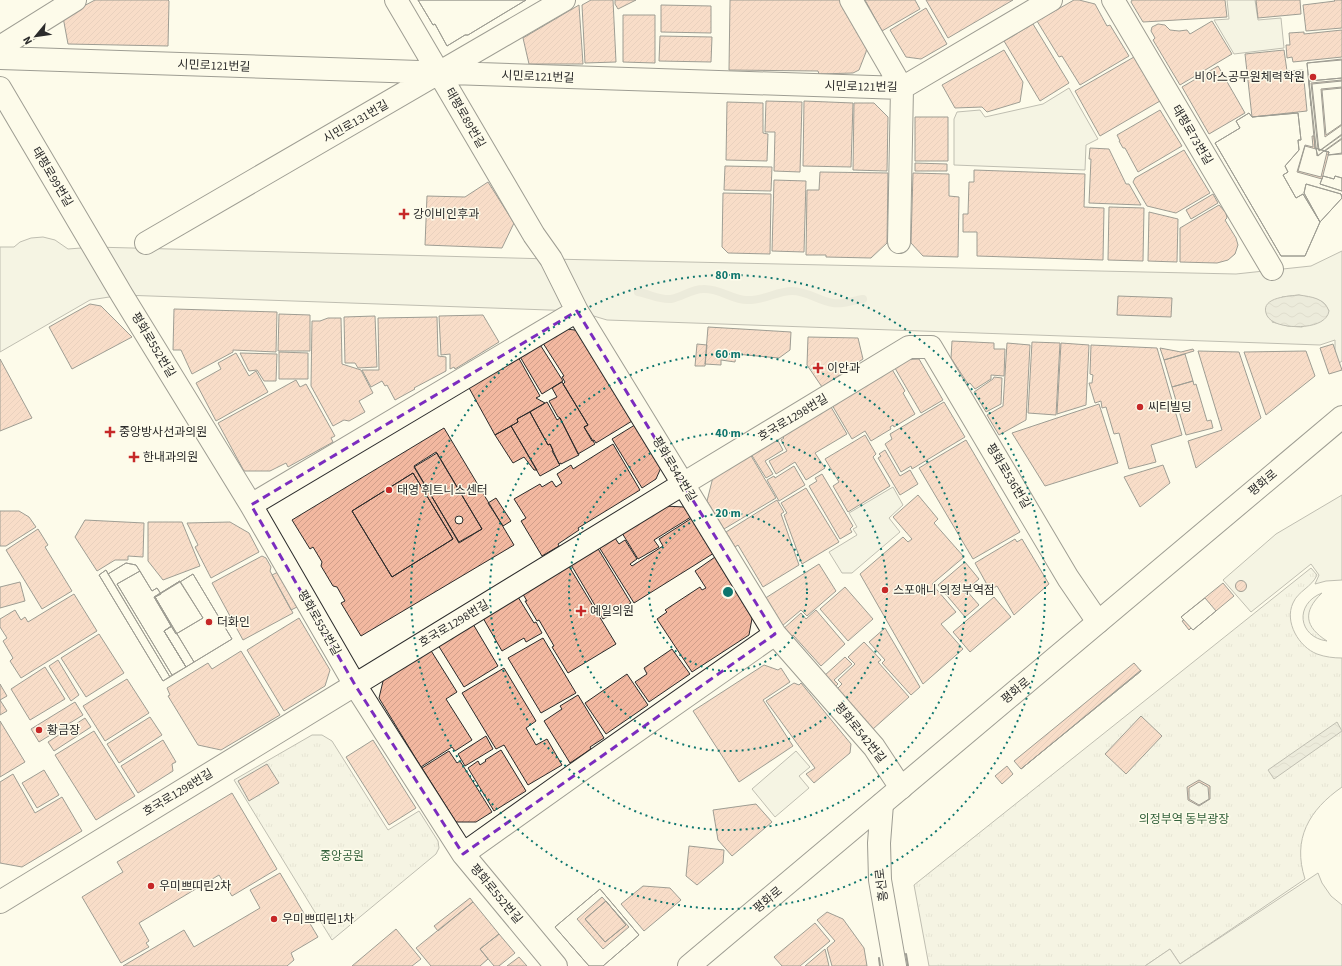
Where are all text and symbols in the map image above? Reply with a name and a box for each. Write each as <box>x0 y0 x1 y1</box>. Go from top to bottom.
north arrow <box>16 16 56 56</box>
text: N <box>19 34 36 47</box>
street label: 시민로121번길 <box>177 56 251 76</box>
street label: 시민로121번길 <box>501 67 575 87</box>
place label: 비아스공무원체력학원 <box>1195 69 1305 86</box>
marker: 비아스공무원체력학원 <box>1308 72 1318 82</box>
street label: 시민로121번길 <box>824 78 898 96</box>
street label: 태평로89번길 <box>441 85 489 151</box>
street label: 시민로131번길 <box>320 96 392 148</box>
street label: 태평로73번길 <box>1167 102 1217 168</box>
street label: 태평로99번길 <box>27 144 77 210</box>
place label: 강이비인후과 <box>413 206 479 223</box>
marker: 강이비인후과 <box>398 208 410 220</box>
text: 80 m <box>715 267 741 284</box>
street label: 평화로552번길 <box>127 309 179 381</box>
text: 60 m <box>715 346 741 363</box>
place label: 이안과 <box>827 360 860 377</box>
marker: 이안과 <box>812 362 824 374</box>
street label: 호국로1298번길 <box>755 390 831 446</box>
place label: 씨티빌딩 <box>1148 399 1192 416</box>
marker: 씨티빌딩 <box>1135 402 1145 412</box>
place label: 중앙방사선과의원 <box>119 424 207 441</box>
text: 40 m <box>715 425 741 442</box>
marker: 중앙방사선과의원 <box>104 426 116 438</box>
street label: 평화로542번길 <box>648 433 700 505</box>
street label: 평화로536번길 <box>982 440 1034 512</box>
place label: 한내과의원 <box>143 449 198 466</box>
marker: 한내과의원 <box>128 451 140 463</box>
street label: 평화로 <box>1245 466 1281 500</box>
place label: 태영 휘트니스센터 <box>397 482 488 499</box>
marker: 태영 휘트니스센터 <box>384 485 394 495</box>
text: 20 m <box>715 505 741 522</box>
place label: 스포애니 의정부역점 <box>893 582 995 599</box>
centre of rings <box>721 585 735 599</box>
marker: 스포애니 의정부역점 <box>880 585 890 595</box>
street label: 평화로552번길 <box>293 587 345 659</box>
street label: 호국로1298번길 <box>416 596 492 652</box>
place label: 예일의원 <box>590 603 634 620</box>
marker: 예일의원 <box>575 605 587 617</box>
place label: 더화인 <box>217 614 250 631</box>
marker: 더화인 <box>204 617 214 627</box>
street label: 평화로 <box>998 674 1034 708</box>
street label: 평화로542번길 <box>830 699 890 767</box>
place label: 황금장 <box>47 722 80 739</box>
marker: 황금장 <box>34 725 44 735</box>
street label: 호국로1298번길 <box>140 765 216 821</box>
park label: 의정부역 동부광장 <box>1139 811 1229 828</box>
park label: 중앙공원 <box>320 848 364 865</box>
street label: 평화로552번길 <box>466 861 526 927</box>
street label: 흥선로 <box>872 868 892 902</box>
place label: 우미쁘띠린2차 <box>159 878 231 895</box>
marker: 우미쁘띠린2차 <box>146 881 156 891</box>
street label: 평화로 <box>750 883 786 917</box>
place label: 우미쁘띠린1차 <box>282 911 354 928</box>
marker: 우미쁘띠린1차 <box>269 914 279 924</box>

